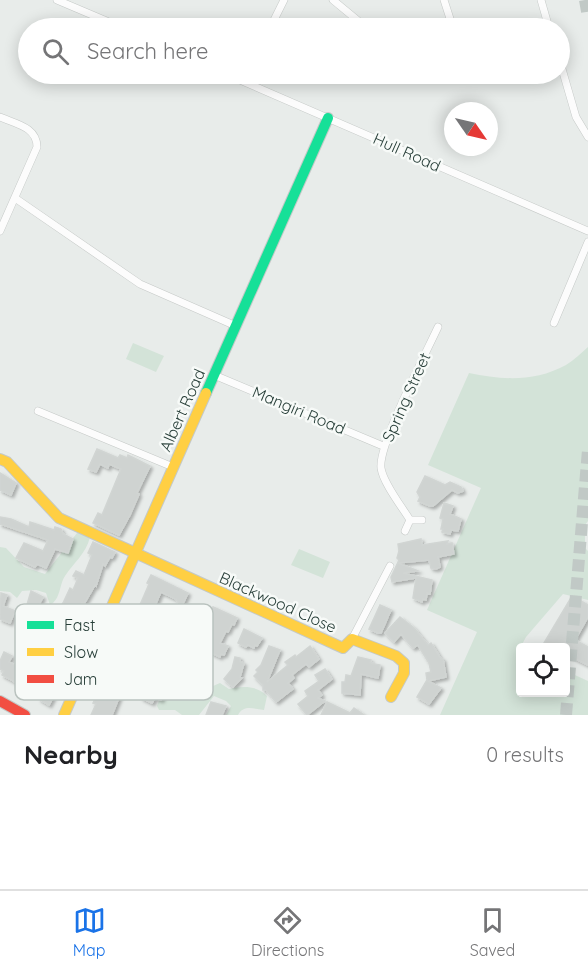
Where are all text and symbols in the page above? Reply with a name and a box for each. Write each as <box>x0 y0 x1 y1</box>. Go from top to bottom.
search box <box>18 18 570 84</box>
icon: search <box>39 35 72 68</box>
text: Search here <box>87 37 208 65</box>
north arrow <box>444 102 498 156</box>
street label: Hull Road <box>370 128 444 176</box>
street label: Spring Street <box>377 349 435 445</box>
street label: Albert Road <box>155 366 209 454</box>
street label: Mangiri Road <box>249 381 349 439</box>
street label: Blackwood Close <box>216 567 340 637</box>
legend <box>15 604 213 700</box>
text: Fast <box>64 615 95 635</box>
text: Slow <box>64 642 98 662</box>
map controls <box>516 643 570 697</box>
button: locate <box>516 643 570 697</box>
text: Jam <box>64 669 97 689</box>
text: Nearby <box>24 738 118 771</box>
text: 0 results <box>486 742 564 767</box>
tab: Map <box>73 904 106 960</box>
tab: Directions <box>251 904 324 960</box>
tab: Saved <box>470 904 515 960</box>

